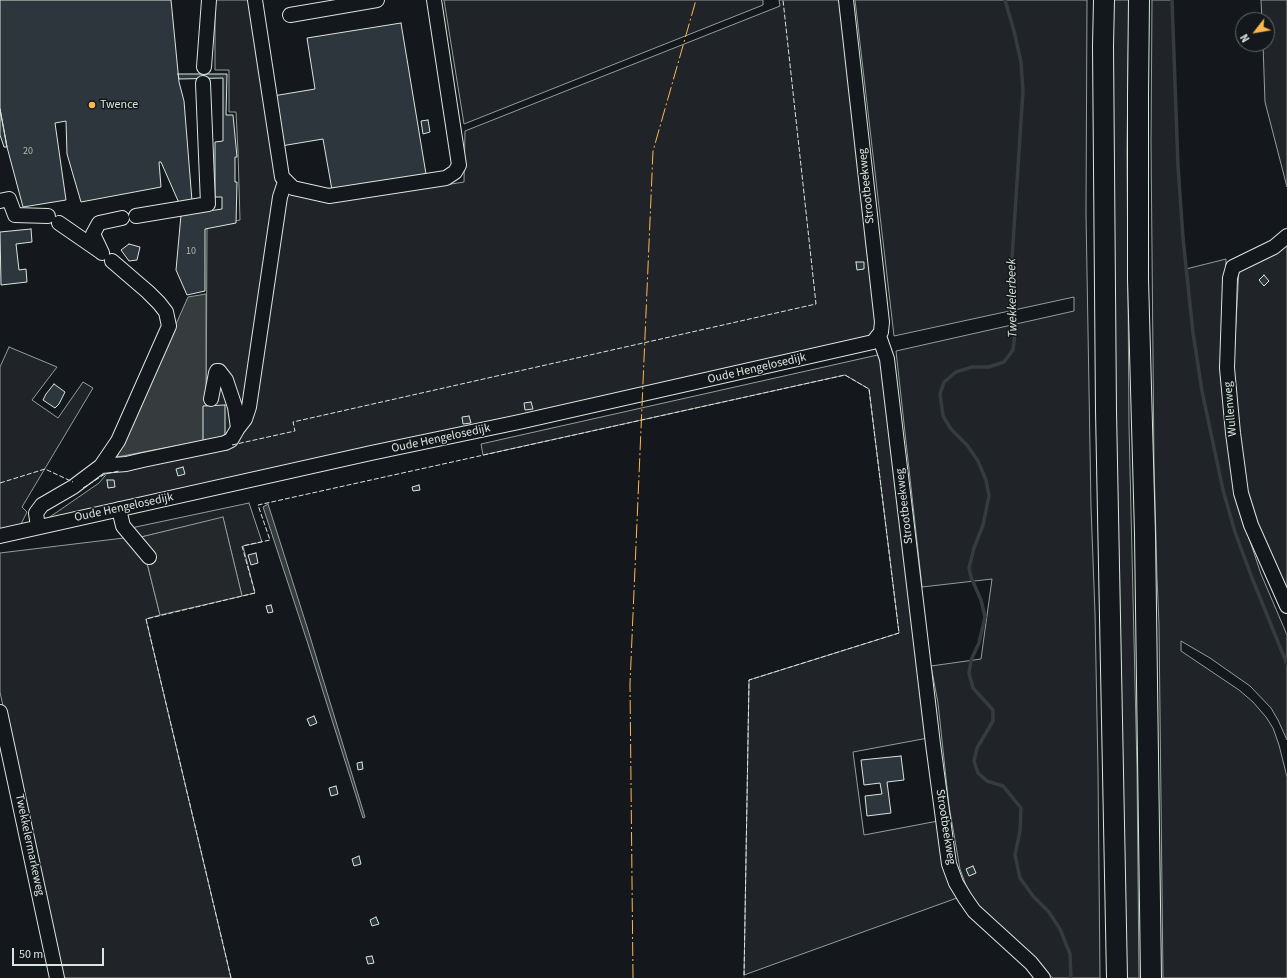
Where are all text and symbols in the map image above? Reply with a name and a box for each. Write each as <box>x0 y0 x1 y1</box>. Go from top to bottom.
north arrow <box>1235 12 1275 52</box>
text: N <box>1237 31 1253 45</box>
place label: Twence <box>100 98 138 112</box>
marker: Twence <box>87 100 97 110</box>
house number: 20 <box>23 146 33 158</box>
street label: Strootbeekweg <box>856 147 878 225</box>
house number: 10 <box>186 246 196 258</box>
water label: Twekkelerbeek <box>1005 258 1021 338</box>
street label: Oude Hengelosedijk <box>706 351 808 387</box>
street label: Wullenweg <box>1221 381 1241 437</box>
street label: Oude Hengelosedijk <box>390 421 492 457</box>
street label: Strootbeekweg <box>893 467 917 545</box>
street label: Oude Hengelosedijk <box>73 490 175 526</box>
street label: Strootbeekweg <box>932 788 958 866</box>
street label: Twekkelermarkeweg <box>11 793 47 897</box>
scale bar <box>14 940 106 966</box>
text: 50 m <box>19 946 43 963</box>

